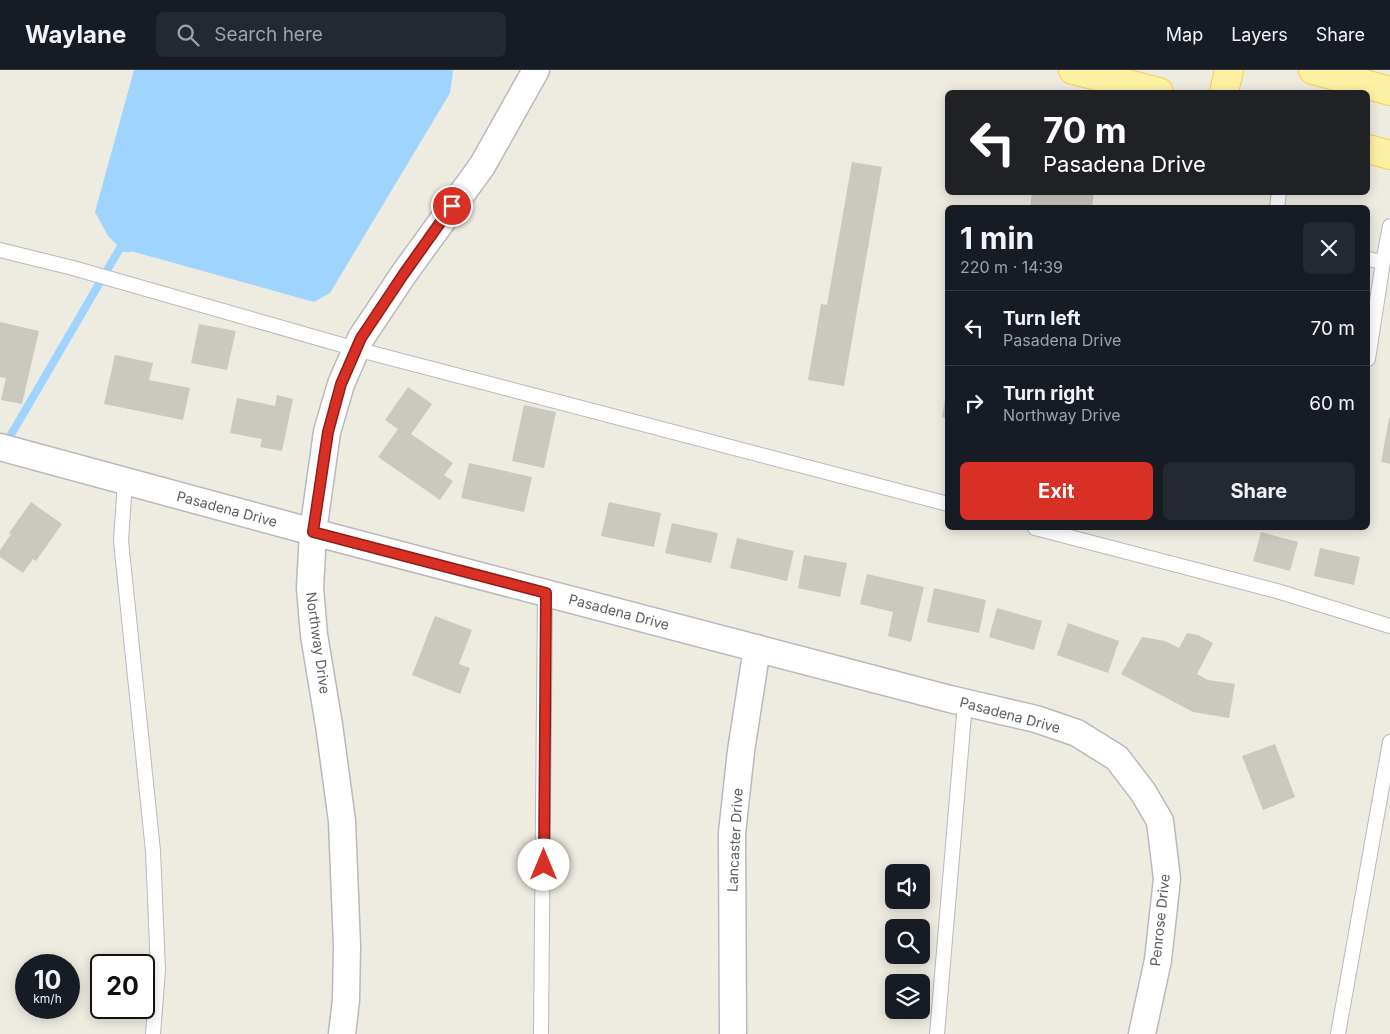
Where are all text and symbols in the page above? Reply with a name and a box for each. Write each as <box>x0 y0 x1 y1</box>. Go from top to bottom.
search box <box>156 12 506 57</box>
text: Waylane <box>25 20 126 49</box>
icon: search <box>174 21 202 49</box>
text: Search here <box>214 23 323 46</box>
text: Map <box>1166 24 1203 45</box>
text: Layers <box>1231 24 1288 45</box>
text: Share <box>1316 24 1365 45</box>
text: 70 m <box>1043 109 1127 151</box>
icon: left <box>960 110 1025 175</box>
text: Pasadena Drive <box>1043 151 1206 177</box>
pin <box>431 185 473 227</box>
icon: arrive <box>438 192 466 220</box>
text: 1 min <box>960 220 1034 256</box>
button: close <box>1303 222 1355 274</box>
text: 220 m · 14:39 <box>960 257 1063 277</box>
text: Turn left <box>1003 307 1081 330</box>
icon: left <box>960 314 988 342</box>
text: 70 m <box>1311 317 1355 340</box>
text: Pasadena Drive <box>1003 330 1121 350</box>
text: Turn right <box>1003 382 1094 405</box>
icon: right <box>960 389 988 417</box>
text: 60 m <box>1309 392 1355 415</box>
text: Northway Drive <box>1003 405 1121 425</box>
button: Exit <box>960 462 1153 520</box>
button: Share <box>1163 462 1355 520</box>
street label: Pasadena Drive <box>175 487 279 530</box>
street label: Pasadena Drive <box>567 590 671 633</box>
street label: Northway Drive <box>303 591 334 695</box>
street label: Pasadena Drive <box>958 693 1062 736</box>
street label: Lancaster Drive <box>723 788 746 892</box>
position arrow <box>517 838 569 890</box>
map controls <box>885 864 930 1019</box>
button: sound <box>885 864 930 909</box>
street label: Penrose Drive <box>1146 873 1173 967</box>
button: search <box>885 919 930 964</box>
speed limit sign: 20 <box>90 954 155 1019</box>
text: 10 <box>34 965 61 995</box>
button: layers <box>885 974 930 1019</box>
text: km/h <box>33 991 62 1006</box>

